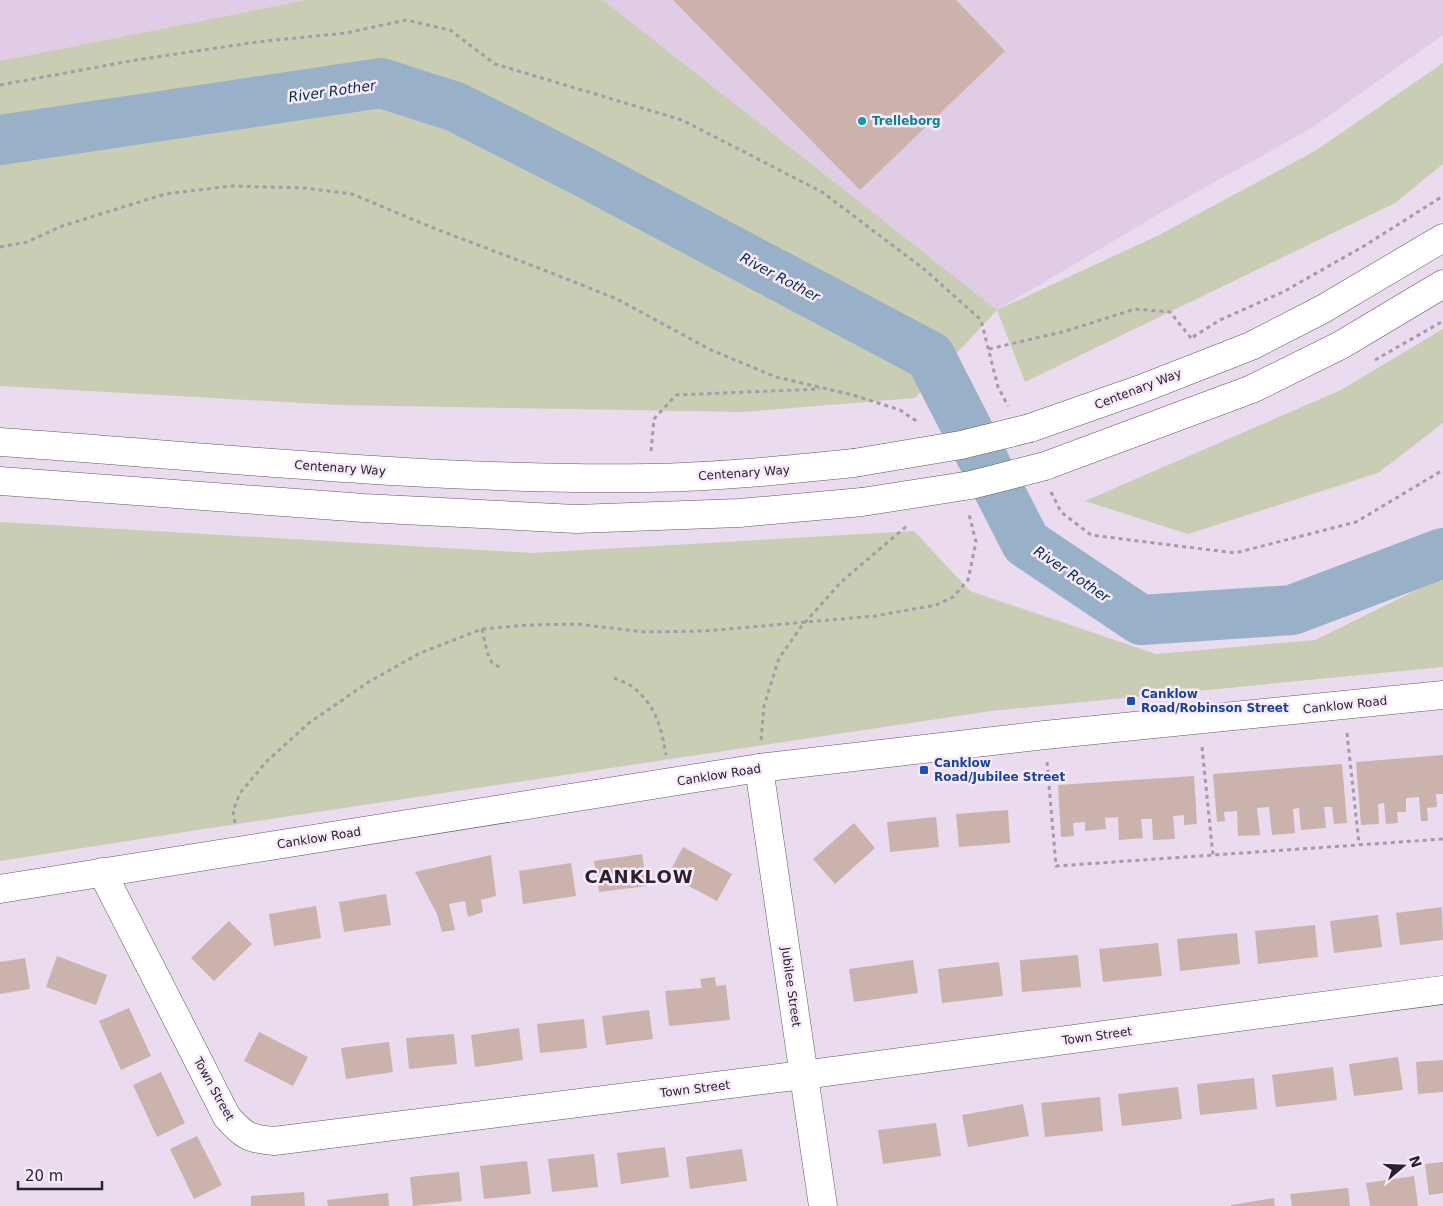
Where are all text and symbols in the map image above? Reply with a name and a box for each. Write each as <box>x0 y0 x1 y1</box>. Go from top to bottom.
water label: River Rother <box>287 77 378 105</box>
place label: Trelleborg <box>872 114 941 128</box>
marker: Trelleborg <box>856 115 868 127</box>
water label: River Rother <box>738 249 824 305</box>
street label: Centenary Way <box>1093 366 1183 412</box>
street label: Centenary Way <box>294 458 386 478</box>
street label: Centenary Way <box>698 463 790 483</box>
water label: River Rother <box>1031 543 1114 606</box>
place label: Canklow Road/Robinson Street <box>1141 687 1289 715</box>
street label: Canklow Road <box>1302 694 1388 716</box>
marker: Canklow Road/Robinson Street <box>1125 695 1137 707</box>
place label: Canklow Road/Jubilee Street <box>934 756 1065 784</box>
street label: Canklow Road <box>676 761 762 789</box>
marker: Canklow Road/Jubilee Street <box>918 764 930 776</box>
street label: Canklow Road <box>276 824 362 852</box>
district label: CANKLOW <box>584 866 694 887</box>
street label: Jubilee Street <box>778 945 804 1028</box>
street label: Town Street <box>1060 1024 1133 1048</box>
street label: Town Street <box>190 1054 237 1123</box>
street label: Town Street <box>658 1078 731 1100</box>
north arrow <box>1378 1141 1428 1191</box>
text: N <box>1406 1154 1425 1170</box>
scale bar <box>18 1158 101 1190</box>
text: 20 m <box>25 1167 63 1185</box>

